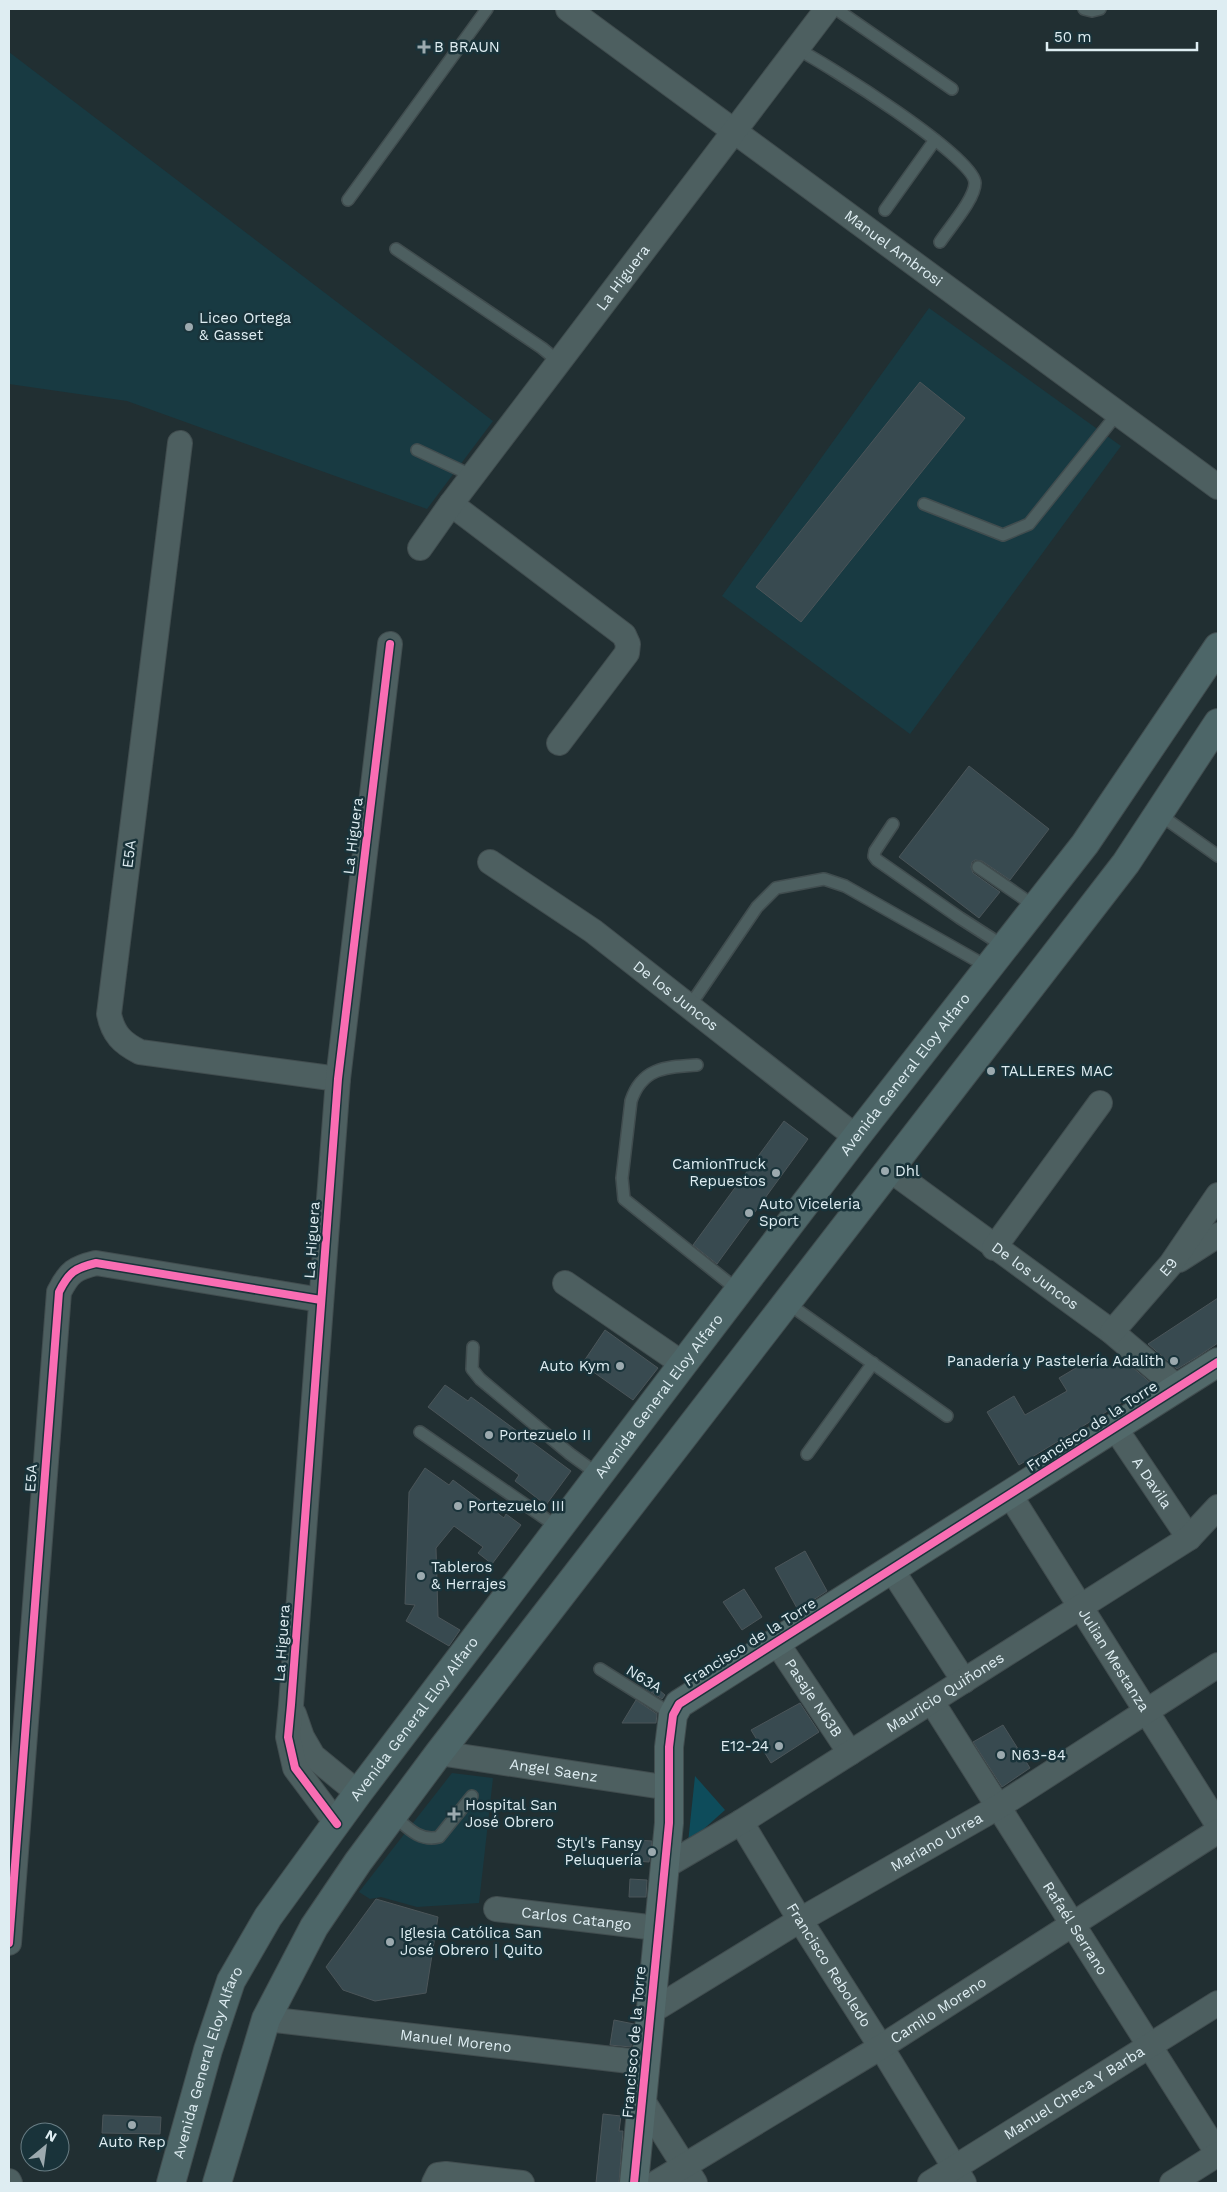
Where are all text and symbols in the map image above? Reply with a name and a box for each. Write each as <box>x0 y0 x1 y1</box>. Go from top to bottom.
scale bar <box>1047 20 1197 52</box>
text: 50 m <box>1054 28 1091 46</box>
place label: B BRAUN <box>434 38 500 56</box>
marker: B BRAUN <box>418 41 430 53</box>
street label: Manuel Ambrosi <box>841 206 946 290</box>
street label: La Higuera <box>592 241 654 314</box>
place label: Liceo Ortega & Gasset <box>199 309 292 344</box>
marker: Liceo Ortega & Gasset <box>183 321 195 333</box>
street label: La Higuera <box>339 796 367 876</box>
street label: E5A <box>118 839 140 869</box>
street label: De los Juncos <box>630 957 722 1035</box>
street label: Avenida General Eloy Alfaro <box>836 990 974 1159</box>
place label: TALLERES MAC <box>1001 1062 1113 1080</box>
marker: TALLERES MAC <box>985 1065 997 1077</box>
place label: CamionTruck Repuestos <box>672 1155 766 1190</box>
place label: Dhl <box>895 1162 920 1180</box>
marker: Dhl <box>879 1165 891 1177</box>
marker: CamionTruck Repuestos <box>770 1167 782 1179</box>
place label: Auto Viceleria Sport <box>759 1195 861 1230</box>
street label: La Higuera <box>300 1200 324 1279</box>
marker: Auto Viceleria Sport <box>743 1207 755 1219</box>
street label: De los Juncos <box>988 1238 1082 1314</box>
street label: E9 <box>1155 1254 1181 1280</box>
street label: Avenida General Eloy Alfaro <box>591 1310 727 1482</box>
place label: Panadería y Pastelería Adalith <box>947 1352 1164 1370</box>
marker: Panadería y Pastelería Adalith <box>1168 1355 1180 1367</box>
place label: Auto Kym <box>539 1357 610 1375</box>
marker: Auto Kym <box>614 1360 626 1372</box>
street label: Francisco de la Torre <box>1023 1377 1161 1475</box>
place label: Portezuelo II <box>499 1426 591 1444</box>
marker: Portezuelo II <box>483 1429 495 1441</box>
street label: A Davila <box>1128 1454 1176 1512</box>
street label: E5A <box>21 1463 41 1493</box>
place label: Portezuelo III <box>468 1497 565 1515</box>
marker: Portezuelo III <box>452 1500 464 1512</box>
place label: Tableros & Herrajes <box>431 1558 506 1593</box>
marker: Tableros & Herrajes <box>415 1570 427 1582</box>
street label: Francisco de la Torre <box>680 1594 820 1690</box>
street label: La Higuera <box>270 1603 294 1682</box>
street label: Julian Mestanza <box>1075 1605 1154 1716</box>
street label: Avenida General Eloy Alfaro <box>346 1633 482 1804</box>
street label: Mauricio Quiñones <box>883 1649 1007 1736</box>
street label: Pasaje N63B <box>781 1655 846 1741</box>
street label: N63A <box>623 1661 665 1697</box>
place label: E12-24 <box>721 1737 769 1755</box>
marker: E12-24 <box>773 1740 785 1752</box>
place label: N63-84 <box>1011 1746 1066 1764</box>
marker: N63-84 <box>995 1749 1007 1761</box>
street label: Angel Saenz <box>508 1755 599 1786</box>
place label: Hospital San José Obrero <box>465 1796 557 1831</box>
marker: Hospital San José Obrero <box>447 1807 461 1821</box>
street label: Mariano Urrea <box>887 1808 986 1875</box>
place label: Styl's Fansy Peluquería <box>556 1834 643 1869</box>
marker: Styl's Fansy Peluquería <box>646 1846 658 1858</box>
street label: Rafaél Serrano <box>1039 1878 1112 1979</box>
street label: Francisco Reboledo <box>783 1900 875 2031</box>
street label: Carlos Catango <box>520 1903 633 1934</box>
place label: Iglesia Católica San José Obrero | Quito <box>400 1924 543 1959</box>
marker: Iglesia Católica San José Obrero | Quito <box>384 1936 396 1948</box>
street label: Avenida General Eloy Alfaro <box>169 1963 247 2161</box>
street label: Francisco de la Torre <box>618 1965 650 2119</box>
street label: Camilo Moreno <box>887 1973 990 2048</box>
street label: Manuel Moreno <box>399 2026 513 2056</box>
street label: Manuel Checa Y Barba <box>1001 2042 1148 2144</box>
marker: Auto Rep <box>126 2119 138 2131</box>
north arrow <box>20 2122 70 2172</box>
text: N <box>43 2126 60 2145</box>
place label: Auto Rep <box>98 2133 166 2151</box>

